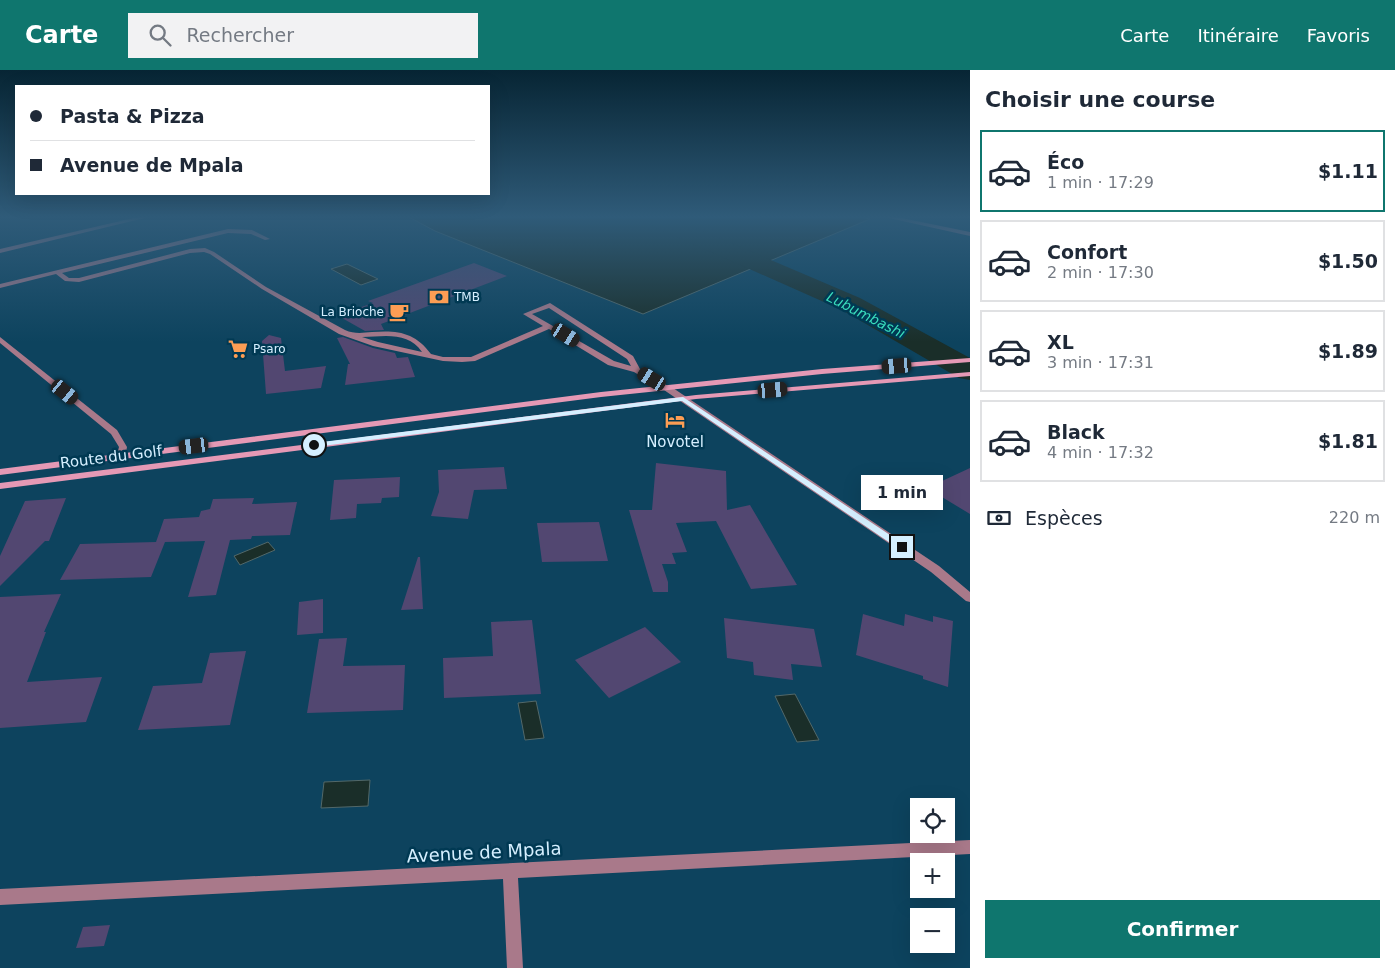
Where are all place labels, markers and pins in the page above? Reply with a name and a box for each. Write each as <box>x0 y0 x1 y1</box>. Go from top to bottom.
bank icon: TMB <box>428 286 450 308</box>
place label: TMB <box>453 290 480 304</box>
cafe icon: La Brioche <box>388 301 410 323</box>
place label: La Brioche <box>321 305 384 319</box>
supermarket icon: Psaro <box>227 338 249 360</box>
place label: Psaro <box>253 342 286 356</box>
hotel icon: Novotel <box>664 409 686 431</box>
place label: Novotel <box>646 433 704 451</box>

